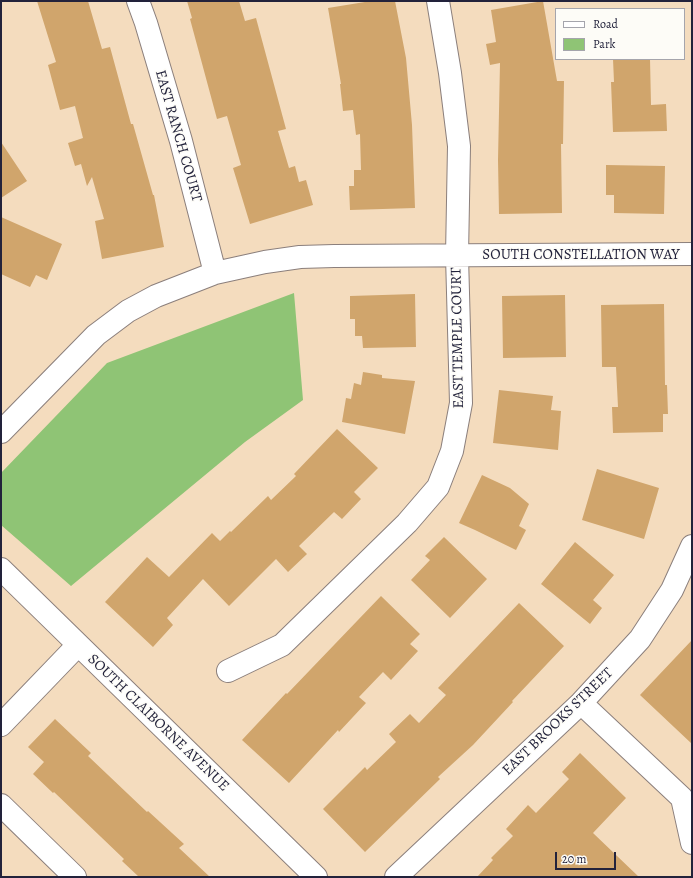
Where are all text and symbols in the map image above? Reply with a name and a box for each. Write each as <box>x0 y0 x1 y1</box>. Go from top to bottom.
legend <box>555 8 685 60</box>
text: Road <box>593 16 618 32</box>
text: Park <box>593 36 616 52</box>
street label: EAST RANCH COURT <box>151 68 205 204</box>
street label: SOUTH CONSTELLATION WAY <box>482 246 680 264</box>
street label: EAST TEMPLE COURT <box>448 267 468 409</box>
street label: SOUTH CLAIBORNE AVENUE <box>84 651 232 795</box>
street label: EAST BROOKS STREET <box>499 664 617 780</box>
scale bar <box>557 844 618 870</box>
text: 20 m <box>562 851 586 867</box>

